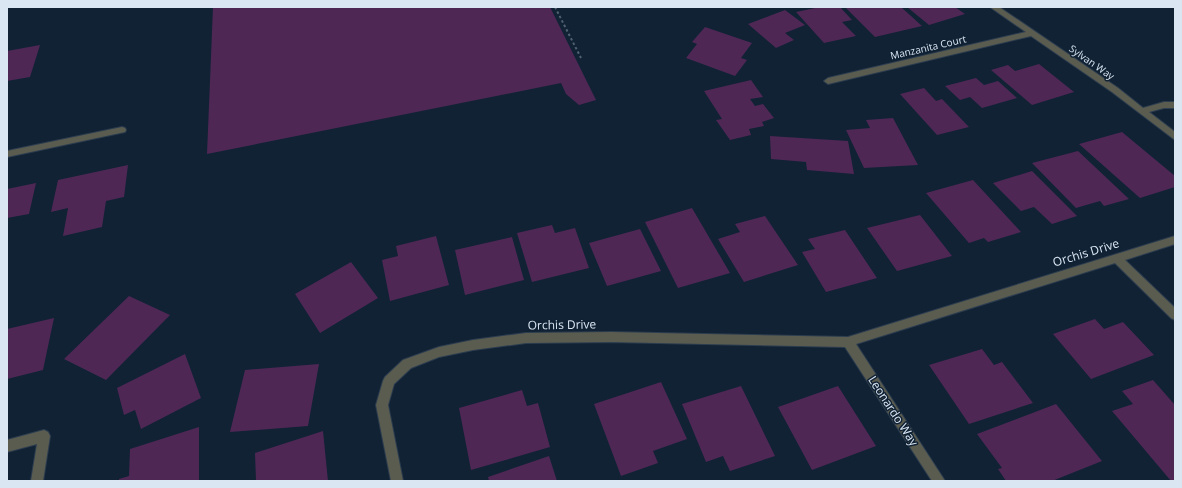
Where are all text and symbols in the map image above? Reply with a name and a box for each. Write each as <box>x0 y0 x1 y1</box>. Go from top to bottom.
street label: Manzanita Court <box>889 31 968 63</box>
street label: Sylvan Way <box>1067 41 1118 83</box>
street label: Orchis Drive <box>1051 234 1121 271</box>
street label: Orchis Drive <box>528 315 597 334</box>
street label: Leonardo Way <box>864 372 923 450</box>

